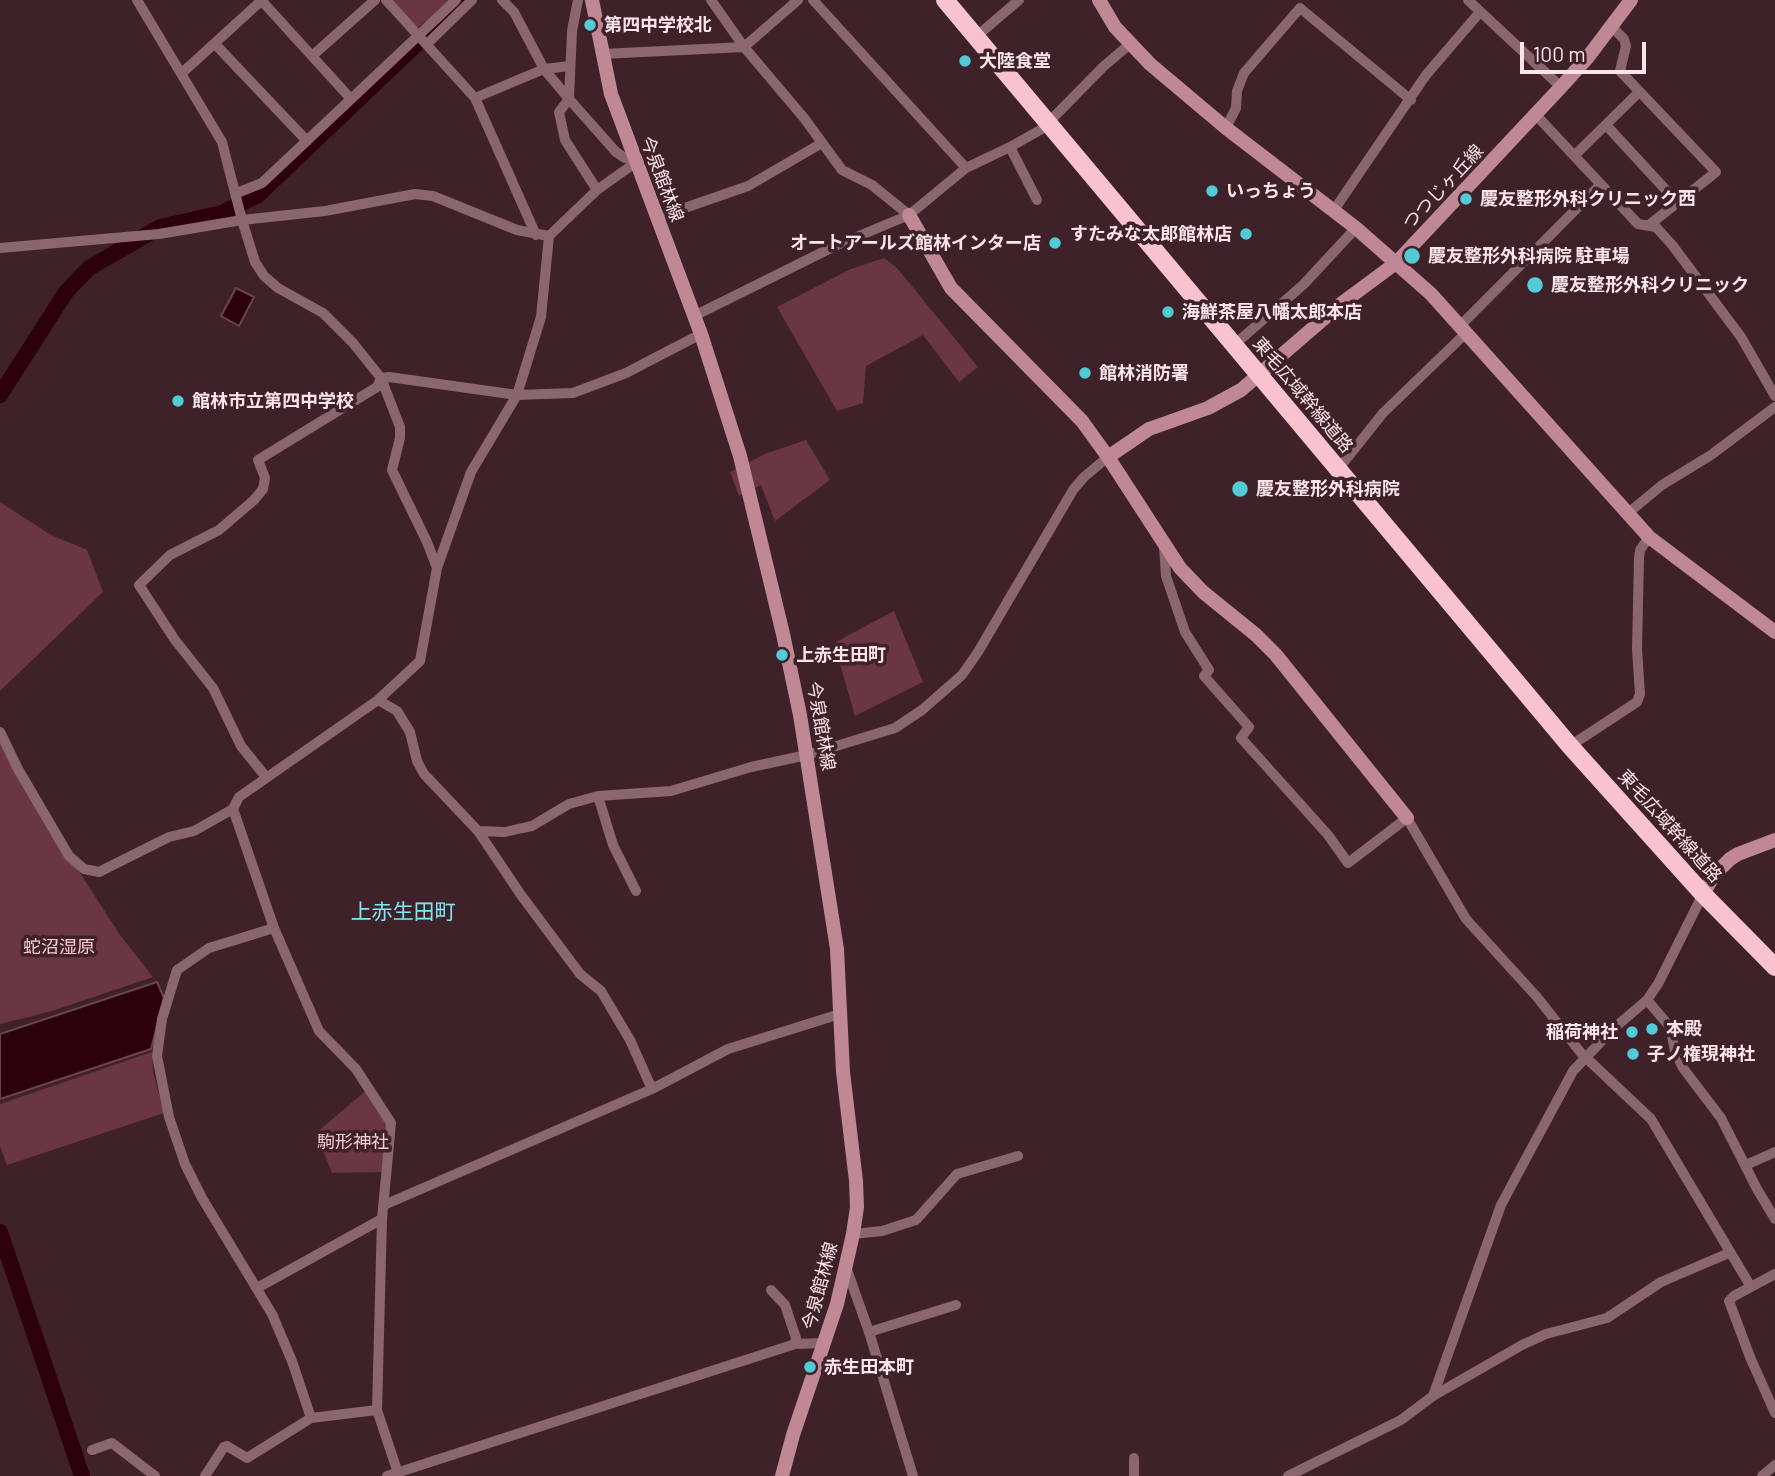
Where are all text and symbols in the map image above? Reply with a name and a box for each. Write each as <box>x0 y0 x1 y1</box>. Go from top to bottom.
place label: 第四中学校北 <box>604 14 712 36</box>
marker: 第四中学校北 <box>582 17 598 33</box>
scale bar <box>1523 28 1649 72</box>
text: 100 m <box>1533 41 1586 66</box>
place label: 大陸食堂 <box>979 50 1051 72</box>
marker: 大陸食堂 <box>957 53 973 69</box>
street label: 今泉館林線 <box>636 133 688 225</box>
street label: つつじヶ丘線 <box>1398 140 1488 234</box>
place label: いっちょう <box>1226 180 1316 202</box>
marker: いっちょう <box>1204 183 1220 199</box>
place label: 慶友整形外科クリニック西 <box>1480 188 1696 210</box>
marker: 慶友整形外科クリニック西 <box>1458 191 1474 207</box>
place label: すたみな太郎館林店 <box>1070 223 1232 245</box>
marker: すたみな太郎館林店 <box>1238 226 1254 242</box>
place label: オートアールズ館林インター店 <box>790 232 1041 254</box>
marker: オートアールズ館林インター店 <box>1047 235 1063 251</box>
place label: 慶友整形外科病院 駐車場 <box>1428 245 1630 267</box>
marker: 慶友整形外科病院 駐車場 <box>1402 246 1422 266</box>
place label: 慶友整形外科クリニック <box>1551 274 1749 296</box>
marker: 慶友整形外科クリニック <box>1525 275 1545 295</box>
place label: 海鮮茶屋八幡太郎本店 <box>1182 301 1362 323</box>
marker: 海鮮茶屋八幡太郎本店 <box>1160 304 1176 320</box>
street label: 東毛広域幹線道路 <box>1248 333 1358 457</box>
place label: 館林消防署 <box>1099 362 1189 384</box>
marker: 館林消防署 <box>1077 365 1093 381</box>
place label: 館林市立第四中学校 <box>192 390 354 412</box>
marker: 館林市立第四中学校 <box>170 393 186 409</box>
place label: 慶友整形外科病院 <box>1256 478 1400 500</box>
marker: 慶友整形外科病院 <box>1230 479 1250 499</box>
place label: 上赤生田町 <box>796 644 886 666</box>
marker: 上赤生田町 <box>774 647 790 663</box>
street label: 今泉館林線 <box>803 680 839 772</box>
street label: 東毛広域幹線道路 <box>1614 765 1726 887</box>
district label: 上赤生田町 <box>351 899 455 925</box>
park label: 蛇沼湿原 <box>23 936 95 958</box>
place label: 本殿 <box>1666 1018 1702 1040</box>
place label: 稲荷神社 <box>1546 1021 1618 1043</box>
marker: 本殿 <box>1644 1021 1660 1037</box>
marker: 稲荷神社 <box>1624 1024 1640 1040</box>
place label: 子ノ権現神社 <box>1647 1043 1755 1065</box>
marker: 子ノ権現神社 <box>1625 1046 1641 1062</box>
park label: 駒形神社 <box>317 1131 389 1153</box>
street label: 今泉館林線 <box>798 1240 842 1332</box>
place label: 赤生田本町 <box>824 1356 914 1378</box>
marker: 赤生田本町 <box>802 1359 818 1375</box>

